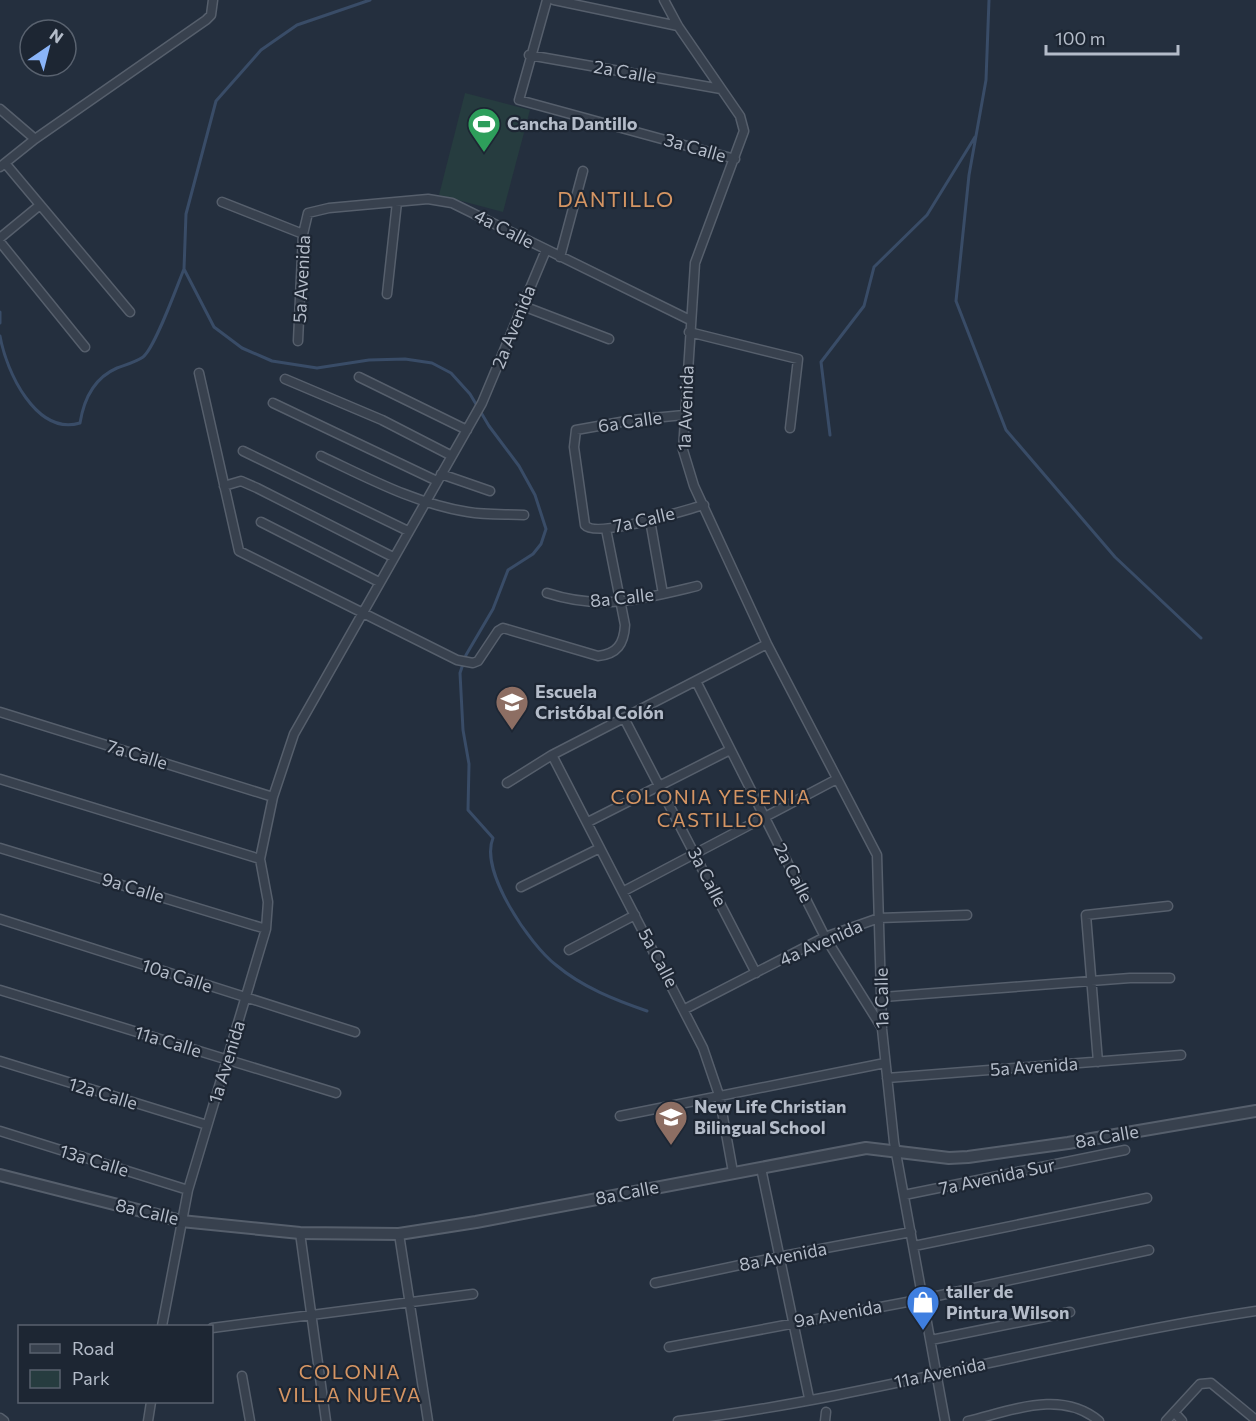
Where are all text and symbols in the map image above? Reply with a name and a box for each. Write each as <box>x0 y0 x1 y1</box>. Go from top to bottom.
north arrow <box>18 18 78 78</box>
scale bar <box>1046 18 1178 56</box>
text: N <box>47 24 67 47</box>
text: 100 m <box>1055 27 1105 49</box>
street label: 2a Calle <box>592 55 658 87</box>
sports icon: Cancha Dantillo <box>466 106 502 153</box>
place label: Cancha Dantillo <box>507 112 638 134</box>
street label: 3a Calle <box>662 128 729 166</box>
district label: DANTILLO <box>557 186 675 211</box>
street label: 4a Calle <box>471 204 538 252</box>
street label: 5a Avenida <box>288 234 314 324</box>
street label: 2a Avenida <box>486 282 540 371</box>
street label: 1a Avenida <box>673 365 697 451</box>
street label: 6a Calle <box>597 406 663 436</box>
street label: 7a Calle <box>611 501 677 537</box>
street label: 8a Calle <box>589 583 655 611</box>
place label: Escuela Cristóbal Colón <box>535 680 664 723</box>
school or university icon: Escuela Cristóbal Colón <box>494 684 530 731</box>
street label: 7a Calle <box>104 734 170 774</box>
district label: COLONIA YESENIA CASTILLO <box>610 784 812 831</box>
street label: 2a Calle <box>770 839 818 906</box>
street label: 3a Calle <box>684 843 732 910</box>
street label: 9a Calle <box>99 867 167 907</box>
street label: 4a Avenida <box>776 914 866 970</box>
street label: 5a Calle <box>634 924 684 991</box>
street label: 10a Calle <box>139 953 215 997</box>
street label: 1a Calle <box>869 967 893 1029</box>
street label: 1a Avenida <box>203 1018 249 1106</box>
street label: 11a Calle <box>132 1020 204 1062</box>
street label: 5a Avenida <box>989 1052 1079 1080</box>
street label: 12a Calle <box>66 1072 140 1114</box>
place label: New Life Christian Bilingual School <box>694 1095 846 1138</box>
school or university icon: New Life Christian Bilingual School <box>653 1099 689 1146</box>
street label: 8a Calle <box>1073 1120 1140 1152</box>
street label: 13a Calle <box>57 1139 132 1181</box>
street label: 7a Avenida Sur <box>937 1153 1057 1199</box>
street label: 8a Calle <box>593 1175 660 1209</box>
street label: 8a Calle <box>113 1193 181 1229</box>
street label: 8a Avenida <box>737 1237 828 1275</box>
place label: taller de Pintura Wilson <box>946 1280 1069 1323</box>
shop icon: taller de Pintura Wilson <box>905 1284 941 1331</box>
street label: 9a Avenida <box>792 1294 883 1332</box>
legend <box>18 1325 213 1403</box>
text: Road <box>72 1337 114 1359</box>
street label: 11a Avenida <box>892 1352 988 1392</box>
district label: COLONIA VILLA NUEVA <box>278 1359 422 1406</box>
text: Park <box>72 1367 110 1389</box>

